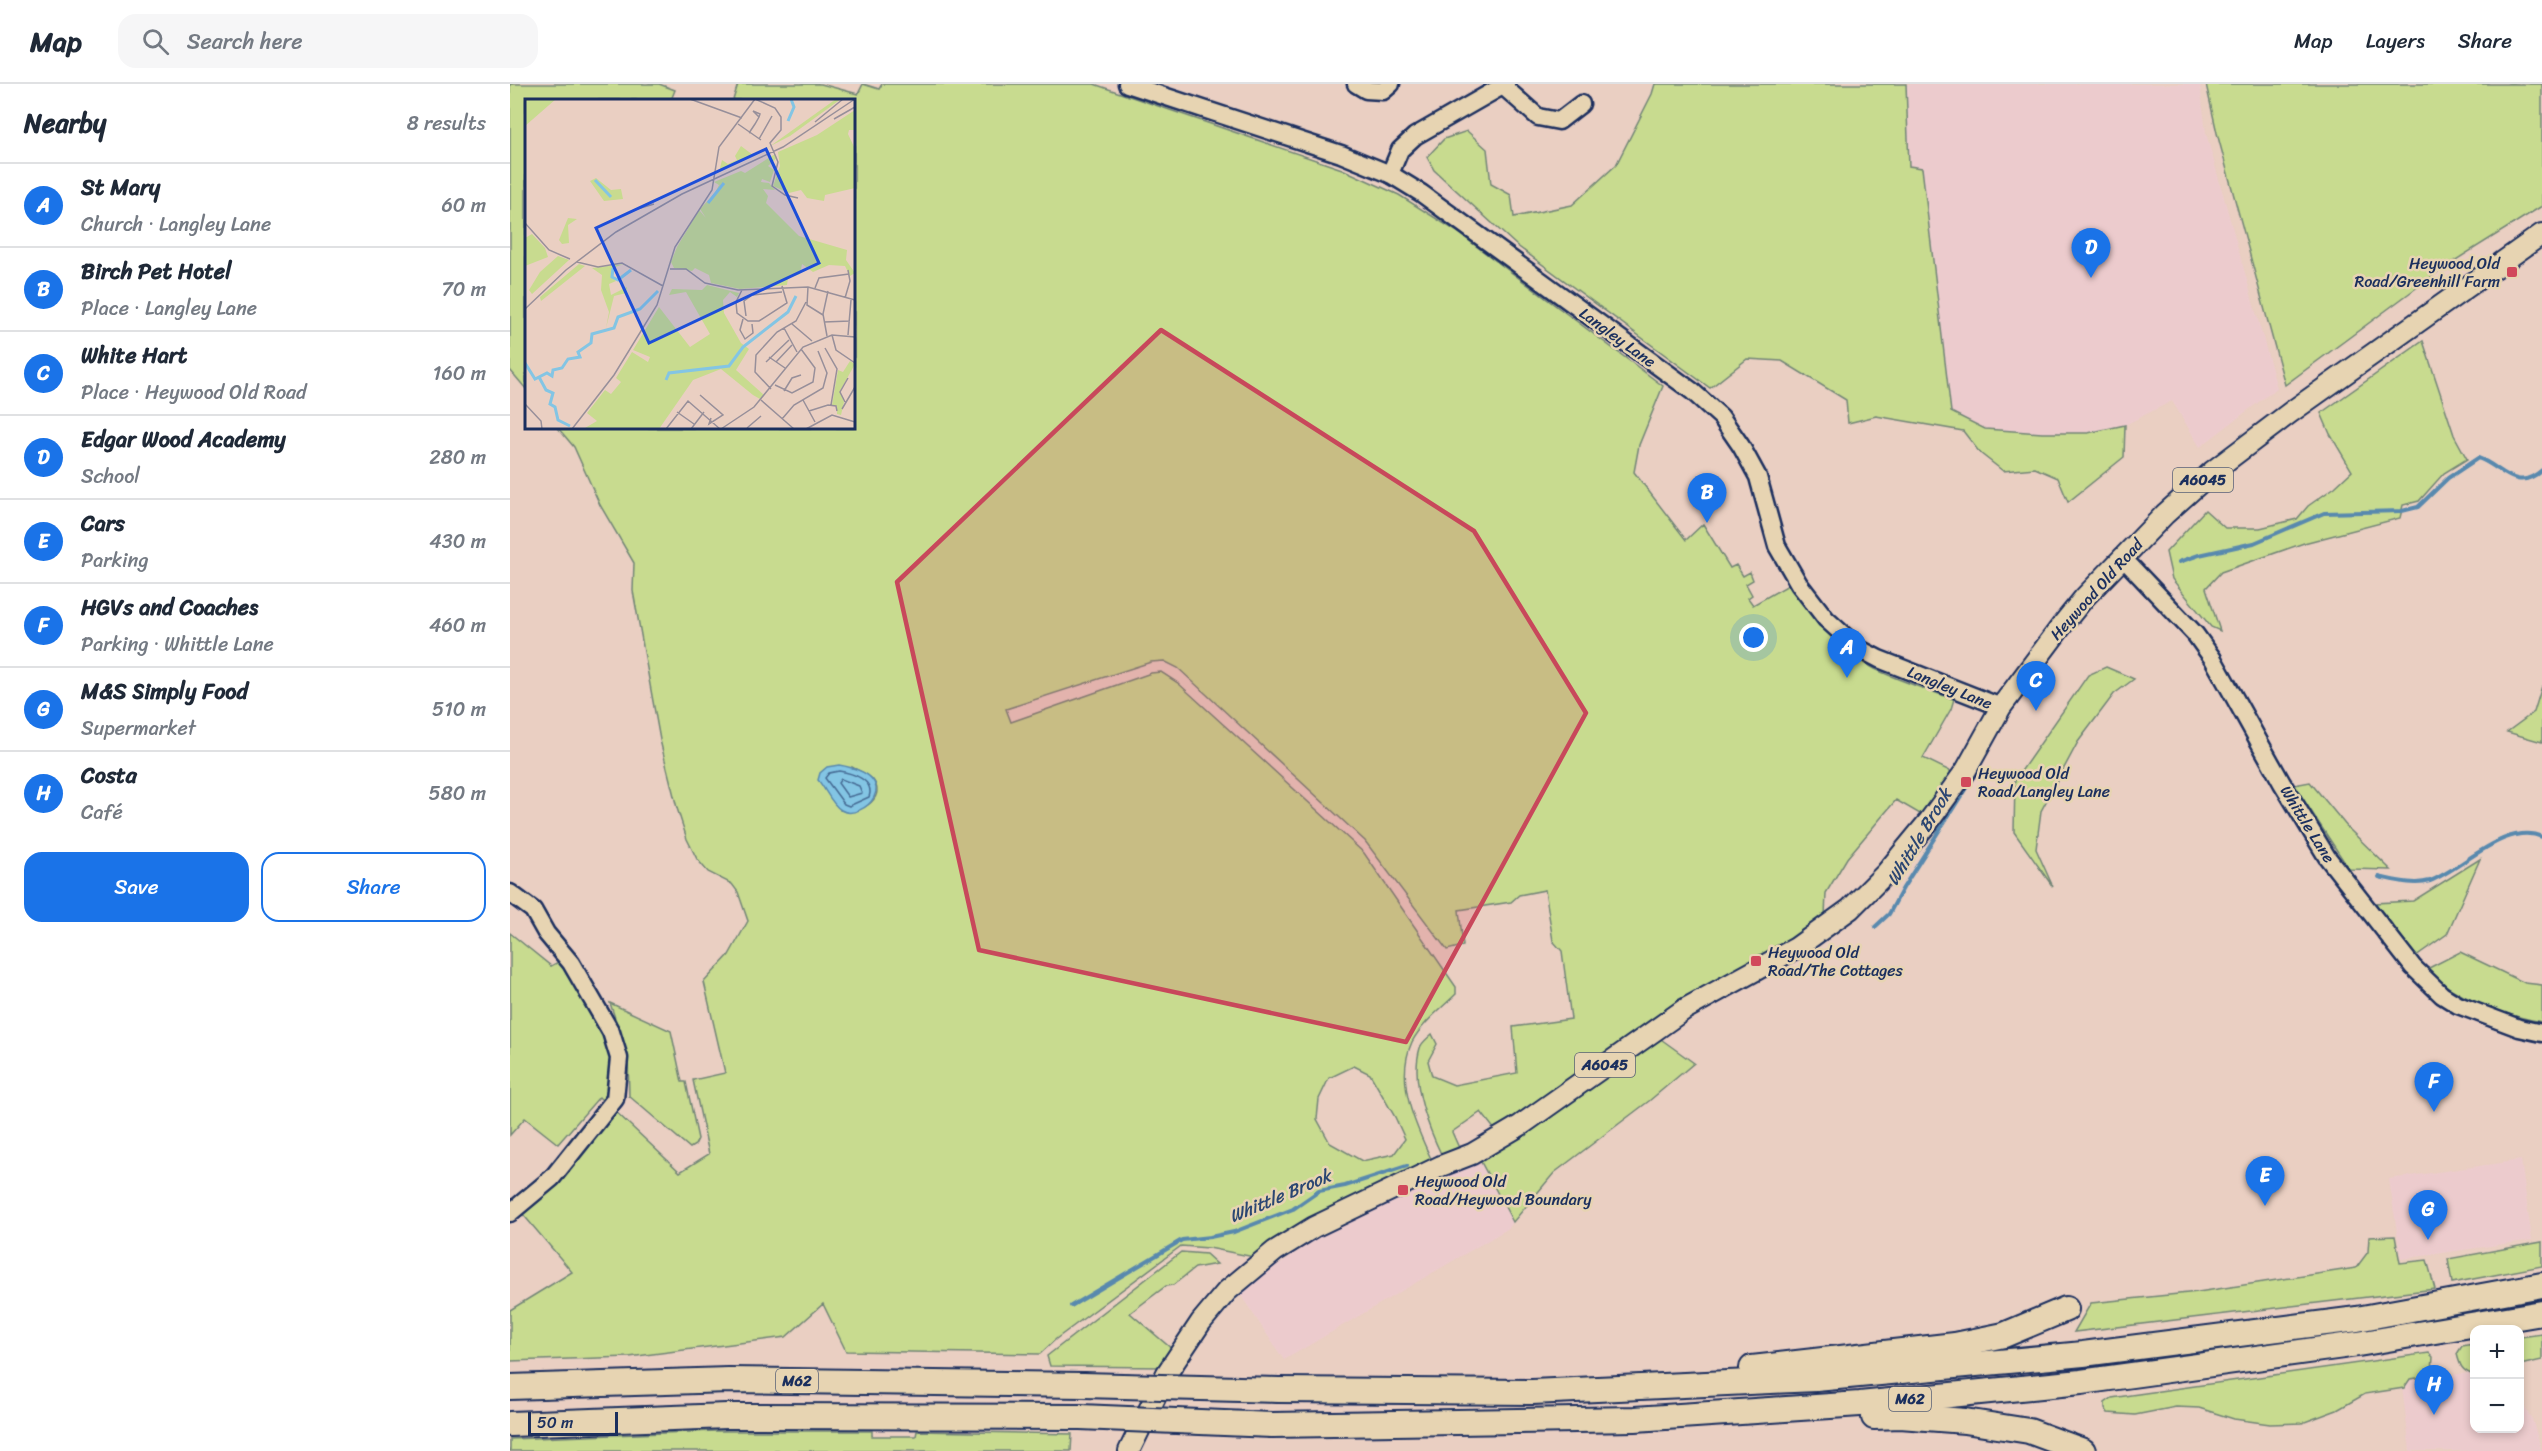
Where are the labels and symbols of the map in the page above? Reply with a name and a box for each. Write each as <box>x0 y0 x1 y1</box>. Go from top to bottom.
inset map <box>525 99 855 429</box>
pin: D <box>2072 228 2110 278</box>
place label: Heywood Old Road/Greenhill Farm <box>2354 249 2502 296</box>
marker: Heywood Old Road/Greenhill Farm <box>2505 265 2519 279</box>
street label: Langley Lane <box>1573 299 1662 375</box>
road number: A6045 <box>2173 468 2233 492</box>
pin: B <box>1688 474 1726 523</box>
street label: Heywood Old Road <box>2042 530 2151 647</box>
your location <box>1739 623 1768 652</box>
pin: A <box>1828 628 1866 678</box>
street label: Langley Lane <box>1903 657 1997 718</box>
pin: C <box>2016 662 2056 711</box>
place label: Heywood Old Road/Langley Lane <box>1978 759 2110 806</box>
marker: Heywood Old Road/Langley Lane <box>1959 775 1973 789</box>
street label: Whittle Lane <box>2272 779 2343 869</box>
water label: Whittle Brook <box>1877 780 1962 892</box>
place label: Heywood Old Road/The Cottages <box>1768 938 1904 985</box>
marker: Heywood Old Road/The Cottages <box>1749 954 1763 968</box>
road number: A6045 <box>1575 1053 1635 1077</box>
pin: F <box>2414 1062 2454 1112</box>
pin: E <box>2246 1156 2284 1206</box>
water label: Whittle Brook <box>1224 1159 1338 1232</box>
place label: Heywood Old Road/Heywood Boundary <box>1415 1167 1592 1214</box>
marker: Heywood Old Road/Heywood Boundary <box>1396 1183 1410 1197</box>
pin: G <box>2408 1190 2448 1240</box>
pin: H <box>2414 1366 2454 1415</box>
road number: M62 <box>776 1369 818 1393</box>
road number: M62 <box>1889 1387 1931 1411</box>
scale bar <box>528 1409 618 1436</box>

